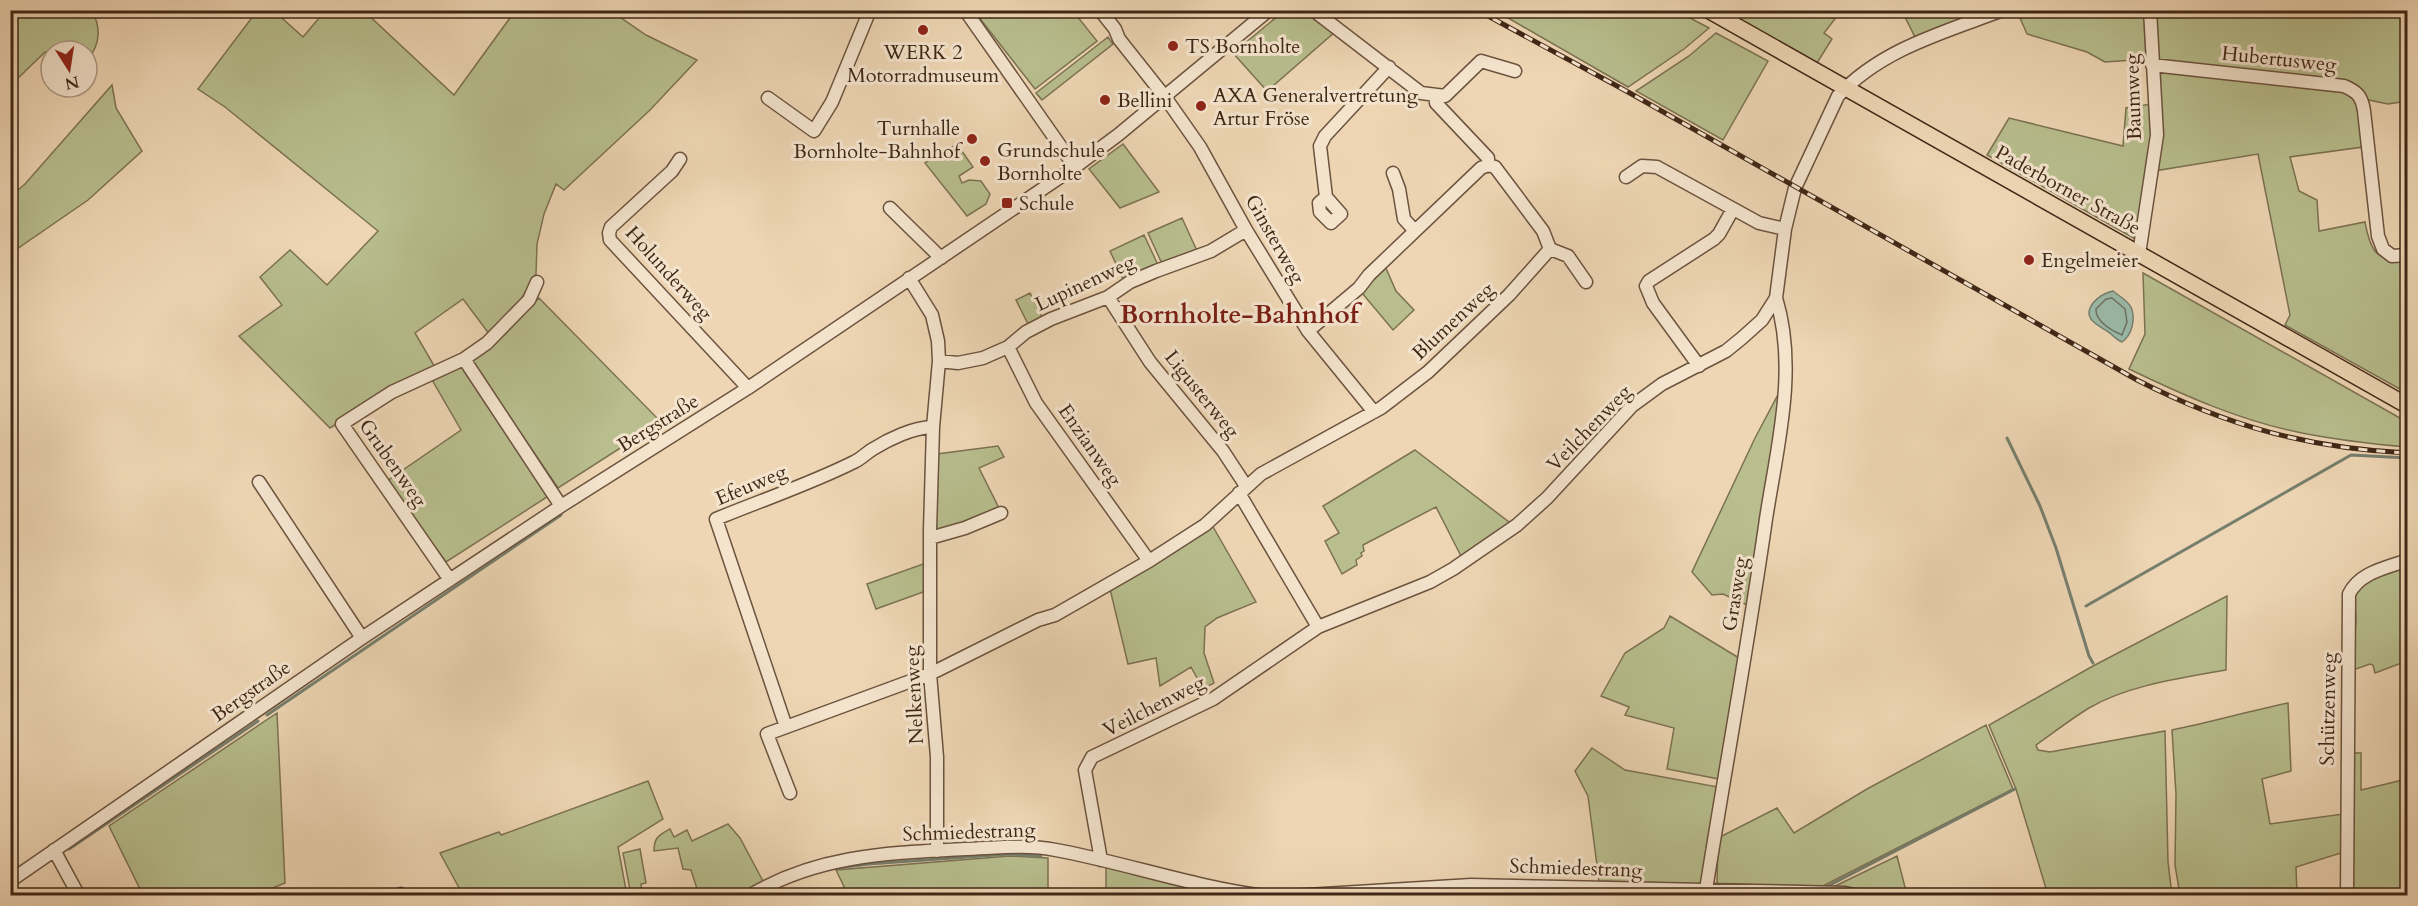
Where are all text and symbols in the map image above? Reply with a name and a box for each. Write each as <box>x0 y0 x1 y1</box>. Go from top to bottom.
marker: WERK 2 Motorradmuseum <box>916 23 930 37</box>
place label: TS Bornholte <box>1185 33 1300 60</box>
north arrow <box>39 39 99 99</box>
place label: WERK 2 Motorradmuseum <box>847 39 999 89</box>
marker: TS Bornholte <box>1166 39 1180 53</box>
street label: Hubertusweg <box>2220 40 2338 79</box>
street label: Baumweg <box>2118 53 2148 141</box>
text: N <box>63 70 81 95</box>
place label: AXA Generalvertretung Artur Fröse <box>1213 82 1419 132</box>
place label: Bellini <box>1117 87 1173 114</box>
marker: Bellini <box>1098 93 1112 107</box>
marker: AXA Generalvertretung Artur Fröse <box>1194 99 1208 113</box>
place label: Turnhalle Bornholte-Bahnhof <box>793 115 963 165</box>
marker: Turnhalle Bornholte-Bahnhof <box>965 132 979 146</box>
place label: Grundschule Bornholte <box>997 137 1105 187</box>
street label: Paderborner Straße <box>1990 139 2146 241</box>
marker: Grundschule Bornholte <box>978 154 992 168</box>
place label: Schule <box>1019 190 1074 217</box>
street label: Ginsterweg <box>1239 190 1312 289</box>
marker: Schule <box>1000 196 1014 210</box>
street label: Holunderweg <box>619 220 719 327</box>
place label: Engelmeier <box>2041 247 2139 274</box>
street label: Lupinenweg <box>1031 248 1140 318</box>
marker: Engelmeier <box>2022 253 2036 267</box>
street label: Blumenweg <box>1406 275 1501 366</box>
district label: Bornholte-Bahnhof <box>1119 297 1363 332</box>
street label: Ligusterweg <box>1158 344 1246 444</box>
street label: Veilchenweg <box>1541 378 1638 477</box>
street label: Bergstraße <box>612 387 704 459</box>
street label: Enzianweg <box>1052 399 1129 492</box>
street label: Grubenweg <box>353 414 434 513</box>
street label: Efeuweg <box>711 458 791 512</box>
street label: Grasweg <box>1716 554 1754 633</box>
street label: Nelkenweg <box>898 644 930 745</box>
street label: Schützenweg <box>2314 651 2342 766</box>
street label: Bergstraße <box>206 654 296 728</box>
street label: Veilchenweg <box>1098 668 1210 743</box>
street label: Schmiedestrang <box>902 816 1037 848</box>
street label: Schmiedestrang <box>1509 852 1644 884</box>

